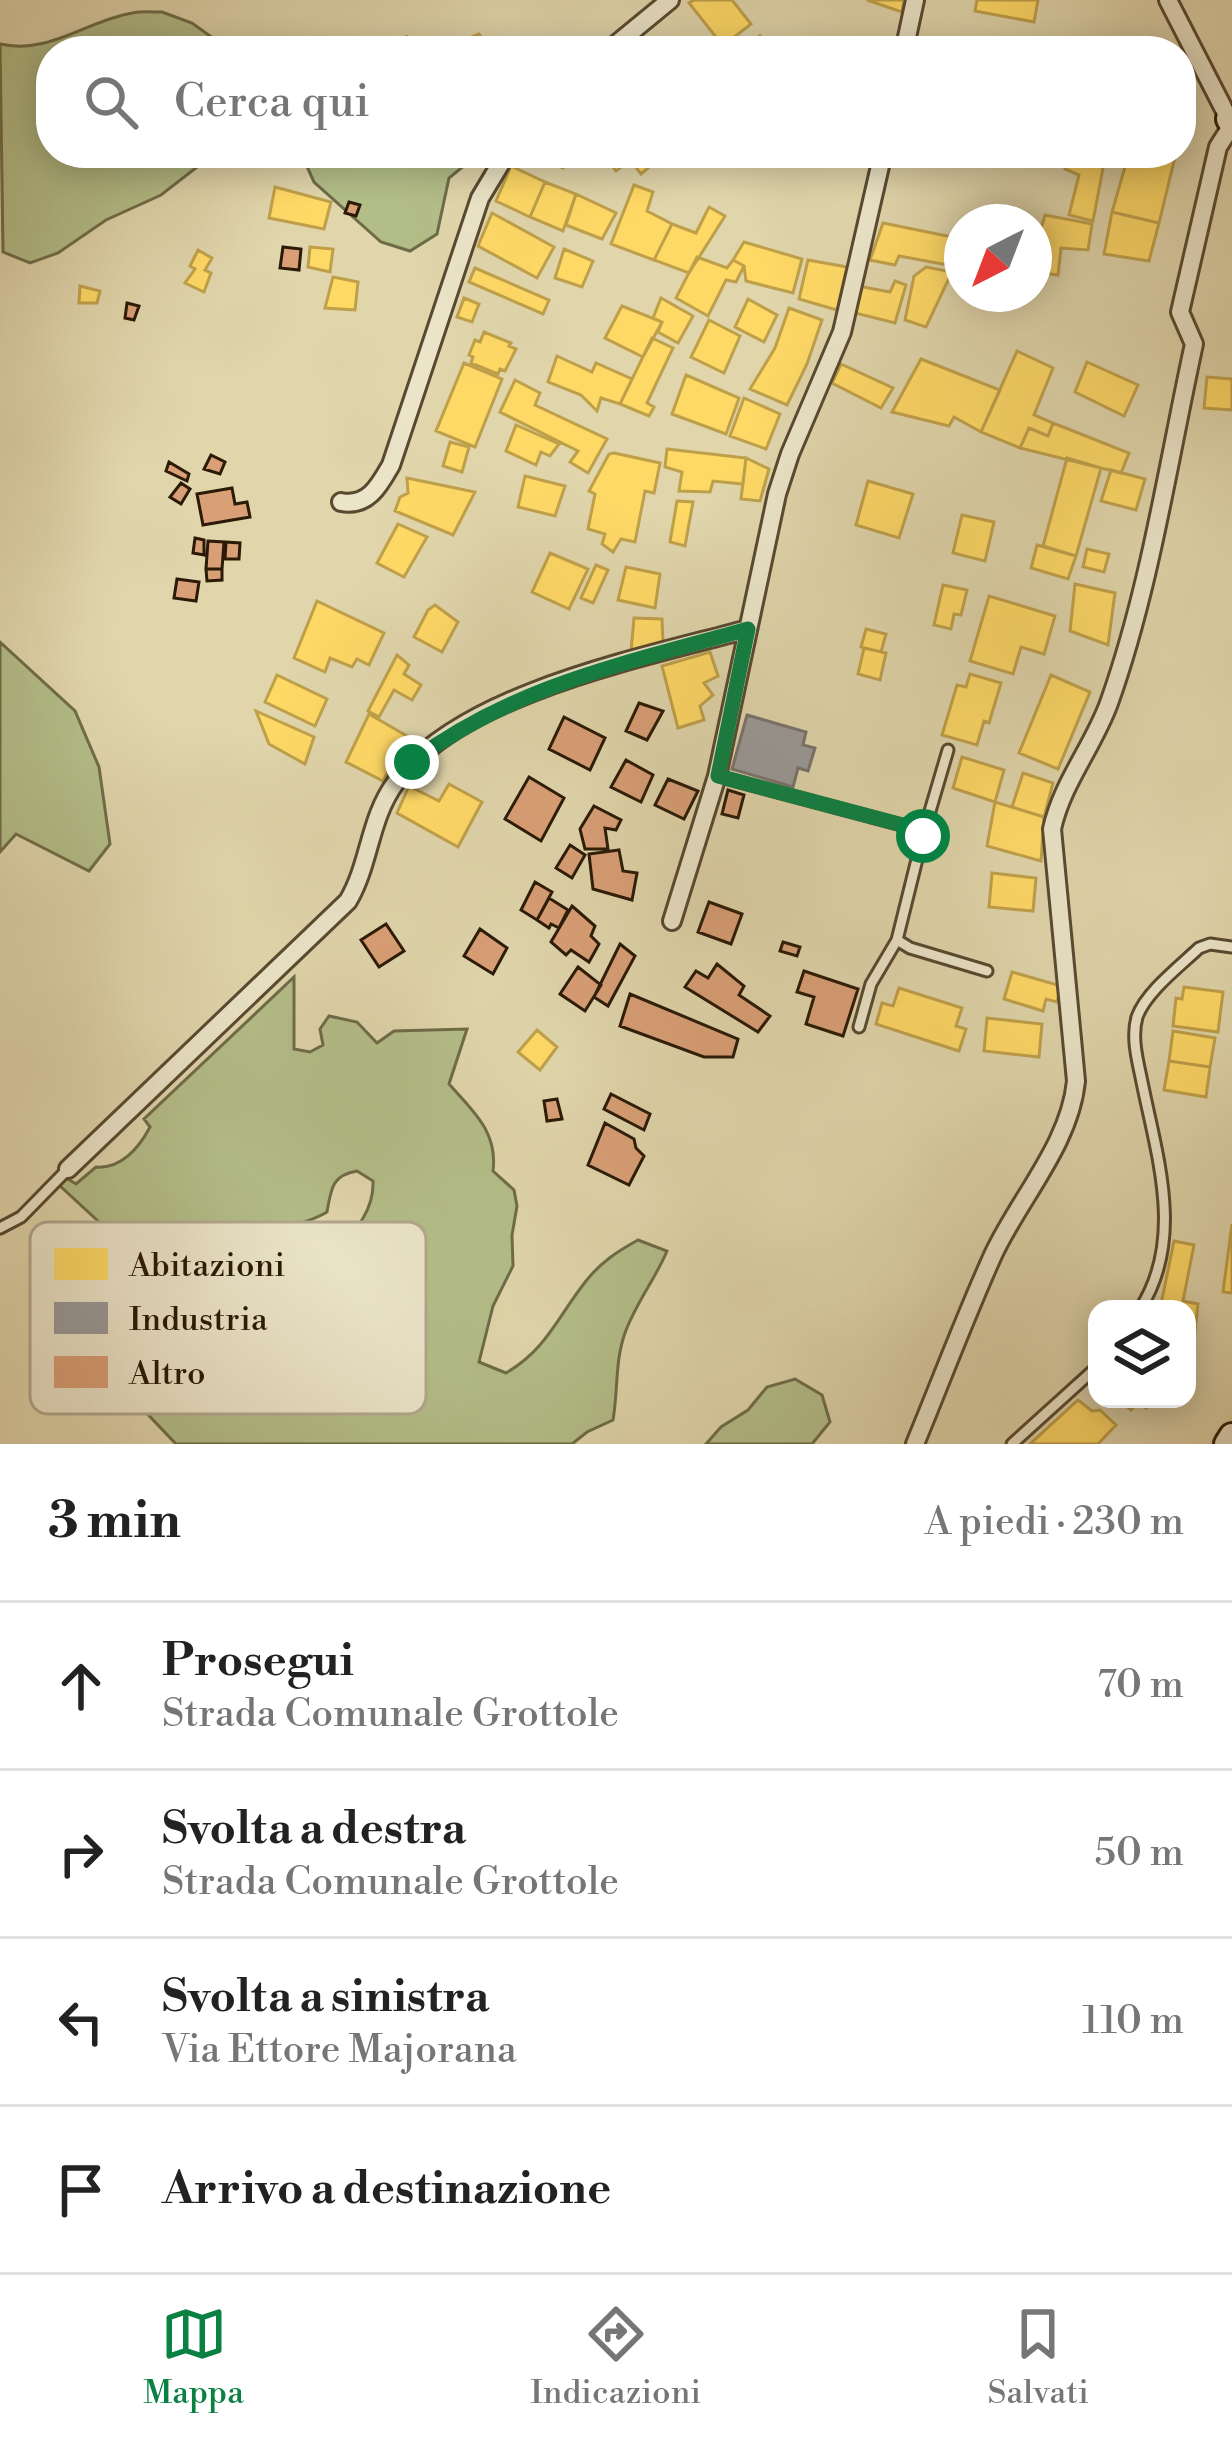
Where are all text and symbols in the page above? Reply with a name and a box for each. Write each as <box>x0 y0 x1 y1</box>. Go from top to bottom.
search box <box>36 36 1196 168</box>
icon: search <box>78 69 144 135</box>
text: Cerca qui <box>174 74 370 131</box>
north arrow <box>944 204 1052 312</box>
route end <box>385 735 439 789</box>
route start <box>896 809 950 863</box>
legend <box>30 1222 426 1414</box>
text: Abitazioni <box>128 1246 285 1287</box>
text: Industria <box>129 1300 268 1341</box>
map controls <box>1088 1300 1196 1408</box>
button: layers <box>1088 1300 1196 1408</box>
text: Altro <box>128 1354 206 1395</box>
text: 3 min <box>48 1490 181 1554</box>
text: A piedi · 230 m <box>925 1498 1184 1547</box>
text: Prosegui <box>162 1633 354 1690</box>
icon: ahead <box>48 1653 114 1719</box>
text: 70 m <box>1097 1661 1184 1710</box>
text: Strada Comunale Grottole <box>162 1690 619 1739</box>
text: Svolta a destra <box>162 1801 466 1858</box>
icon: right <box>48 1821 114 1887</box>
text: 50 m <box>1094 1829 1184 1878</box>
text: Strada Comunale Grottole <box>162 1858 619 1907</box>
text: Svolta a sinistra <box>162 1969 489 2026</box>
icon: left <box>48 1989 114 2055</box>
text: 110 m <box>1082 1997 1184 2046</box>
text: Via Ettore Majorana <box>162 2026 517 2075</box>
icon: arrive <box>48 2157 114 2223</box>
text: Arrivo a destinazione <box>162 2161 611 2218</box>
tab: Mappa <box>143 2301 244 2414</box>
tab: Indicazioni <box>530 2301 701 2414</box>
tab: Salvati <box>988 2301 1089 2414</box>

